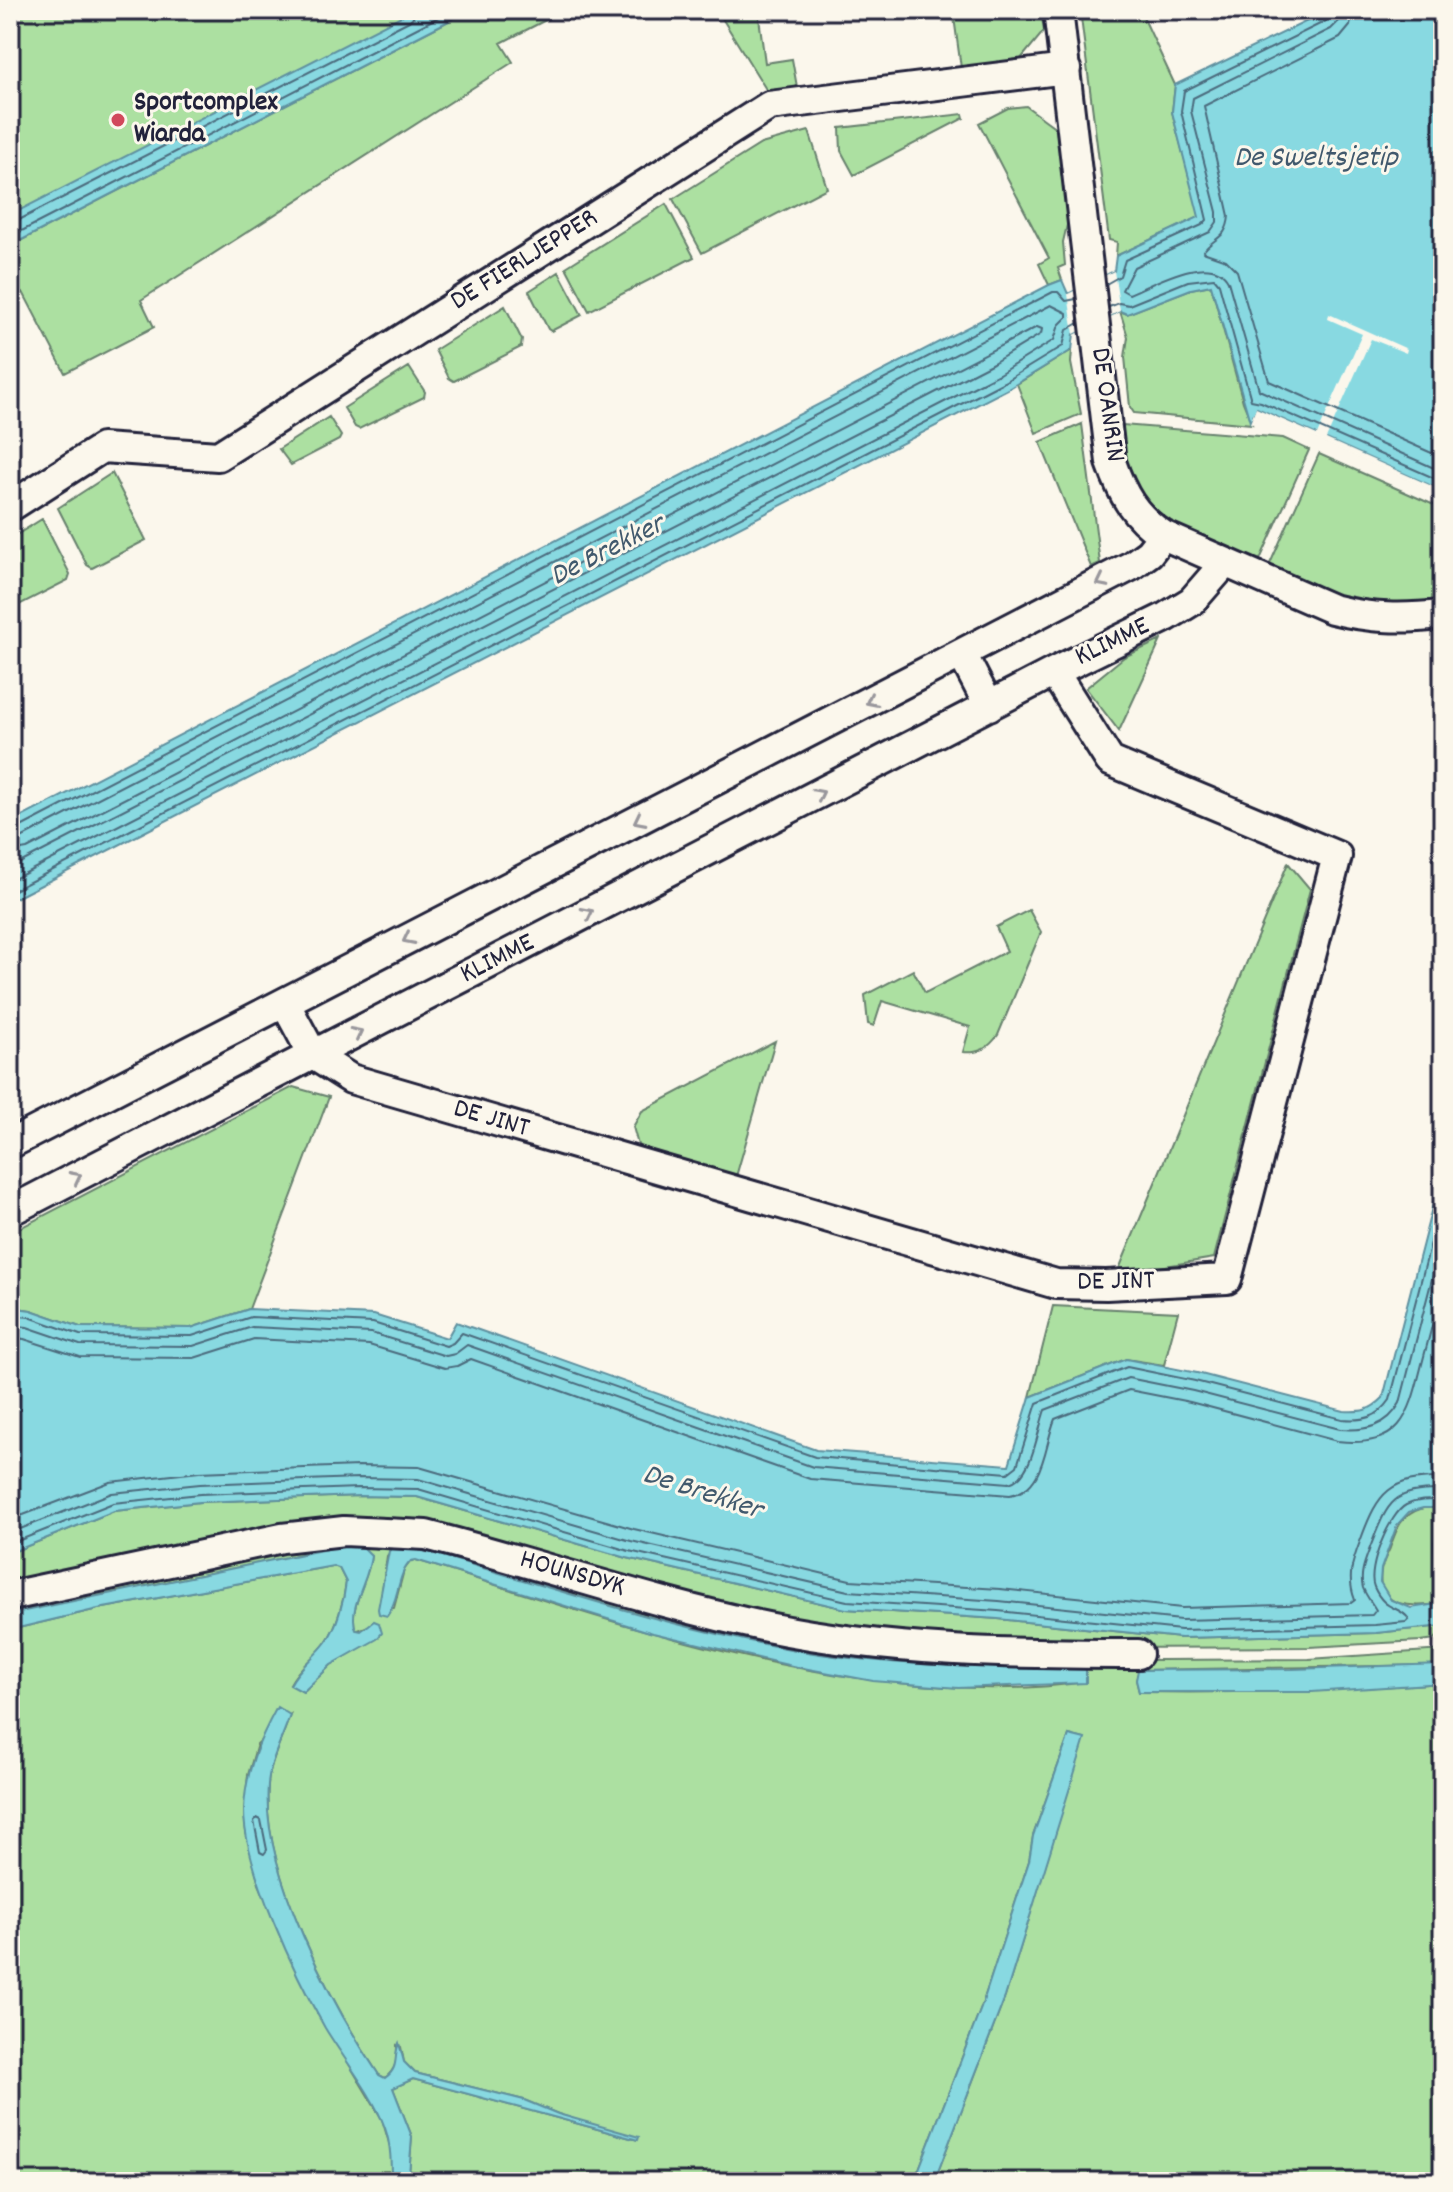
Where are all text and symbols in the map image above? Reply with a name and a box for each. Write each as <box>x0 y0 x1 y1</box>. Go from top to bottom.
place label: Sportcomplex Wiarda <box>134 84 278 156</box>
marker: Sportcomplex Wiarda <box>109 111 127 129</box>
water label: De Sweltsjetip <box>1234 138 1399 181</box>
street label: DE FIERLJEPPER <box>443 200 607 322</box>
street label: DE OANRIN <box>1078 345 1134 465</box>
water label: De Brekker <box>543 504 675 599</box>
one-way arrow <box>1095 572 1110 587</box>
street label: KLIMME <box>1069 608 1157 678</box>
one-way arrow <box>864 691 879 706</box>
one-way arrow <box>811 789 825 804</box>
one-way arrow <box>633 810 648 825</box>
one-way arrow <box>580 908 594 923</box>
street label: KLIMME <box>454 924 542 996</box>
one-way arrow <box>402 929 417 944</box>
one-way arrow <box>348 1027 363 1042</box>
street label: DE JINT <box>448 1090 534 1150</box>
one-way arrow <box>67 1172 82 1187</box>
street label: DE JINT <box>1077 1262 1155 1304</box>
water label: De Brekker <box>637 1455 770 1534</box>
street label: HOUNSDYK <box>515 1541 629 1609</box>

